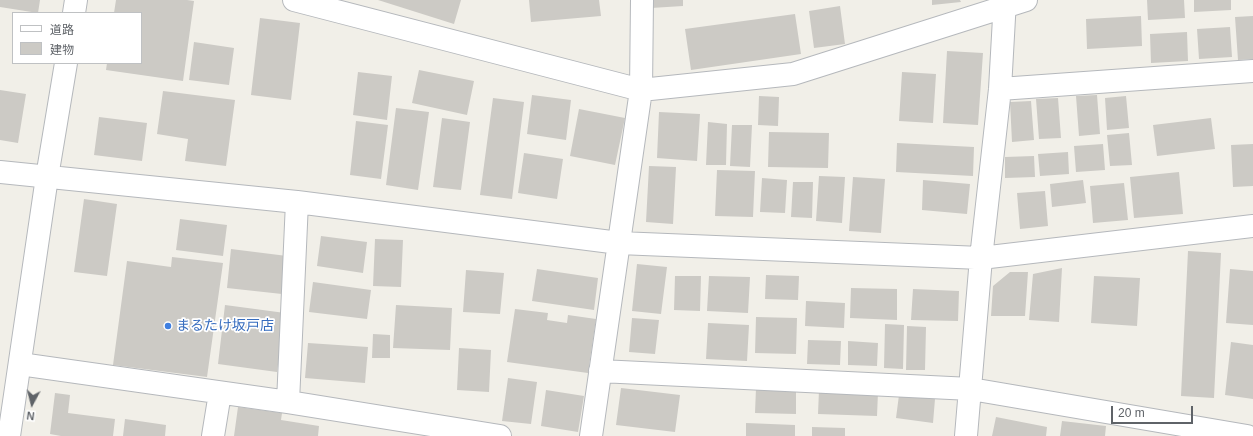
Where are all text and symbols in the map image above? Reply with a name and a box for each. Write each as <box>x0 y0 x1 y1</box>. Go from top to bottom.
legend <box>12 12 142 64</box>
text: 道路 <box>50 23 74 37</box>
text: 建物 <box>50 43 74 57</box>
place label: まるたけ坂戸店 <box>176 318 274 334</box>
marker: まるたけ坂戸店 <box>163 321 173 331</box>
north arrow <box>12 384 52 424</box>
scale bar <box>1113 398 1195 424</box>
text: 20 m <box>1118 406 1145 420</box>
text: N <box>26 409 35 422</box>

